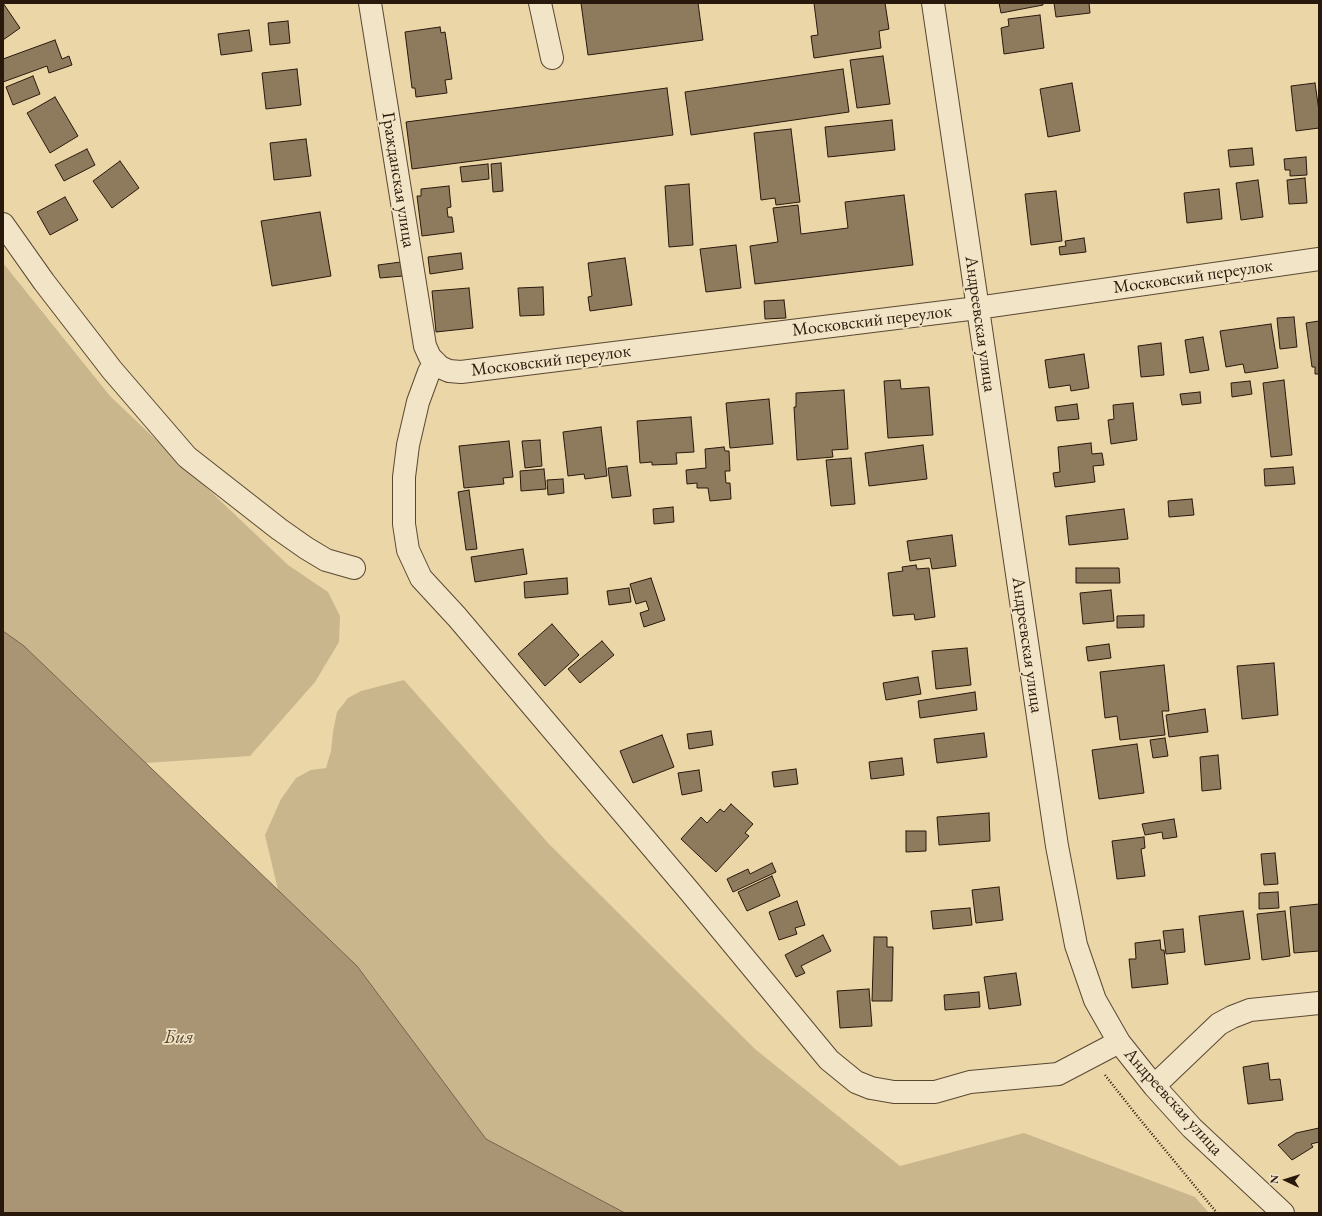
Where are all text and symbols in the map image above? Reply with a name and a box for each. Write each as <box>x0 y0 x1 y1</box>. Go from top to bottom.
street label: Гражданская улица <box>377 111 419 249</box>
street label: Андреевская улица <box>960 255 1000 393</box>
street label: Московский переулок <box>1112 255 1274 299</box>
street label: Московский переулок <box>791 300 953 342</box>
street label: Московский переулок <box>470 340 632 382</box>
street label: Андреевская улица <box>1007 576 1047 714</box>
water label: Бия <box>164 1027 194 1049</box>
street label: Андреевская улица <box>1119 1044 1227 1160</box>
north arrow <box>1266 1160 1306 1200</box>
text: N <box>1267 1174 1281 1184</box>

